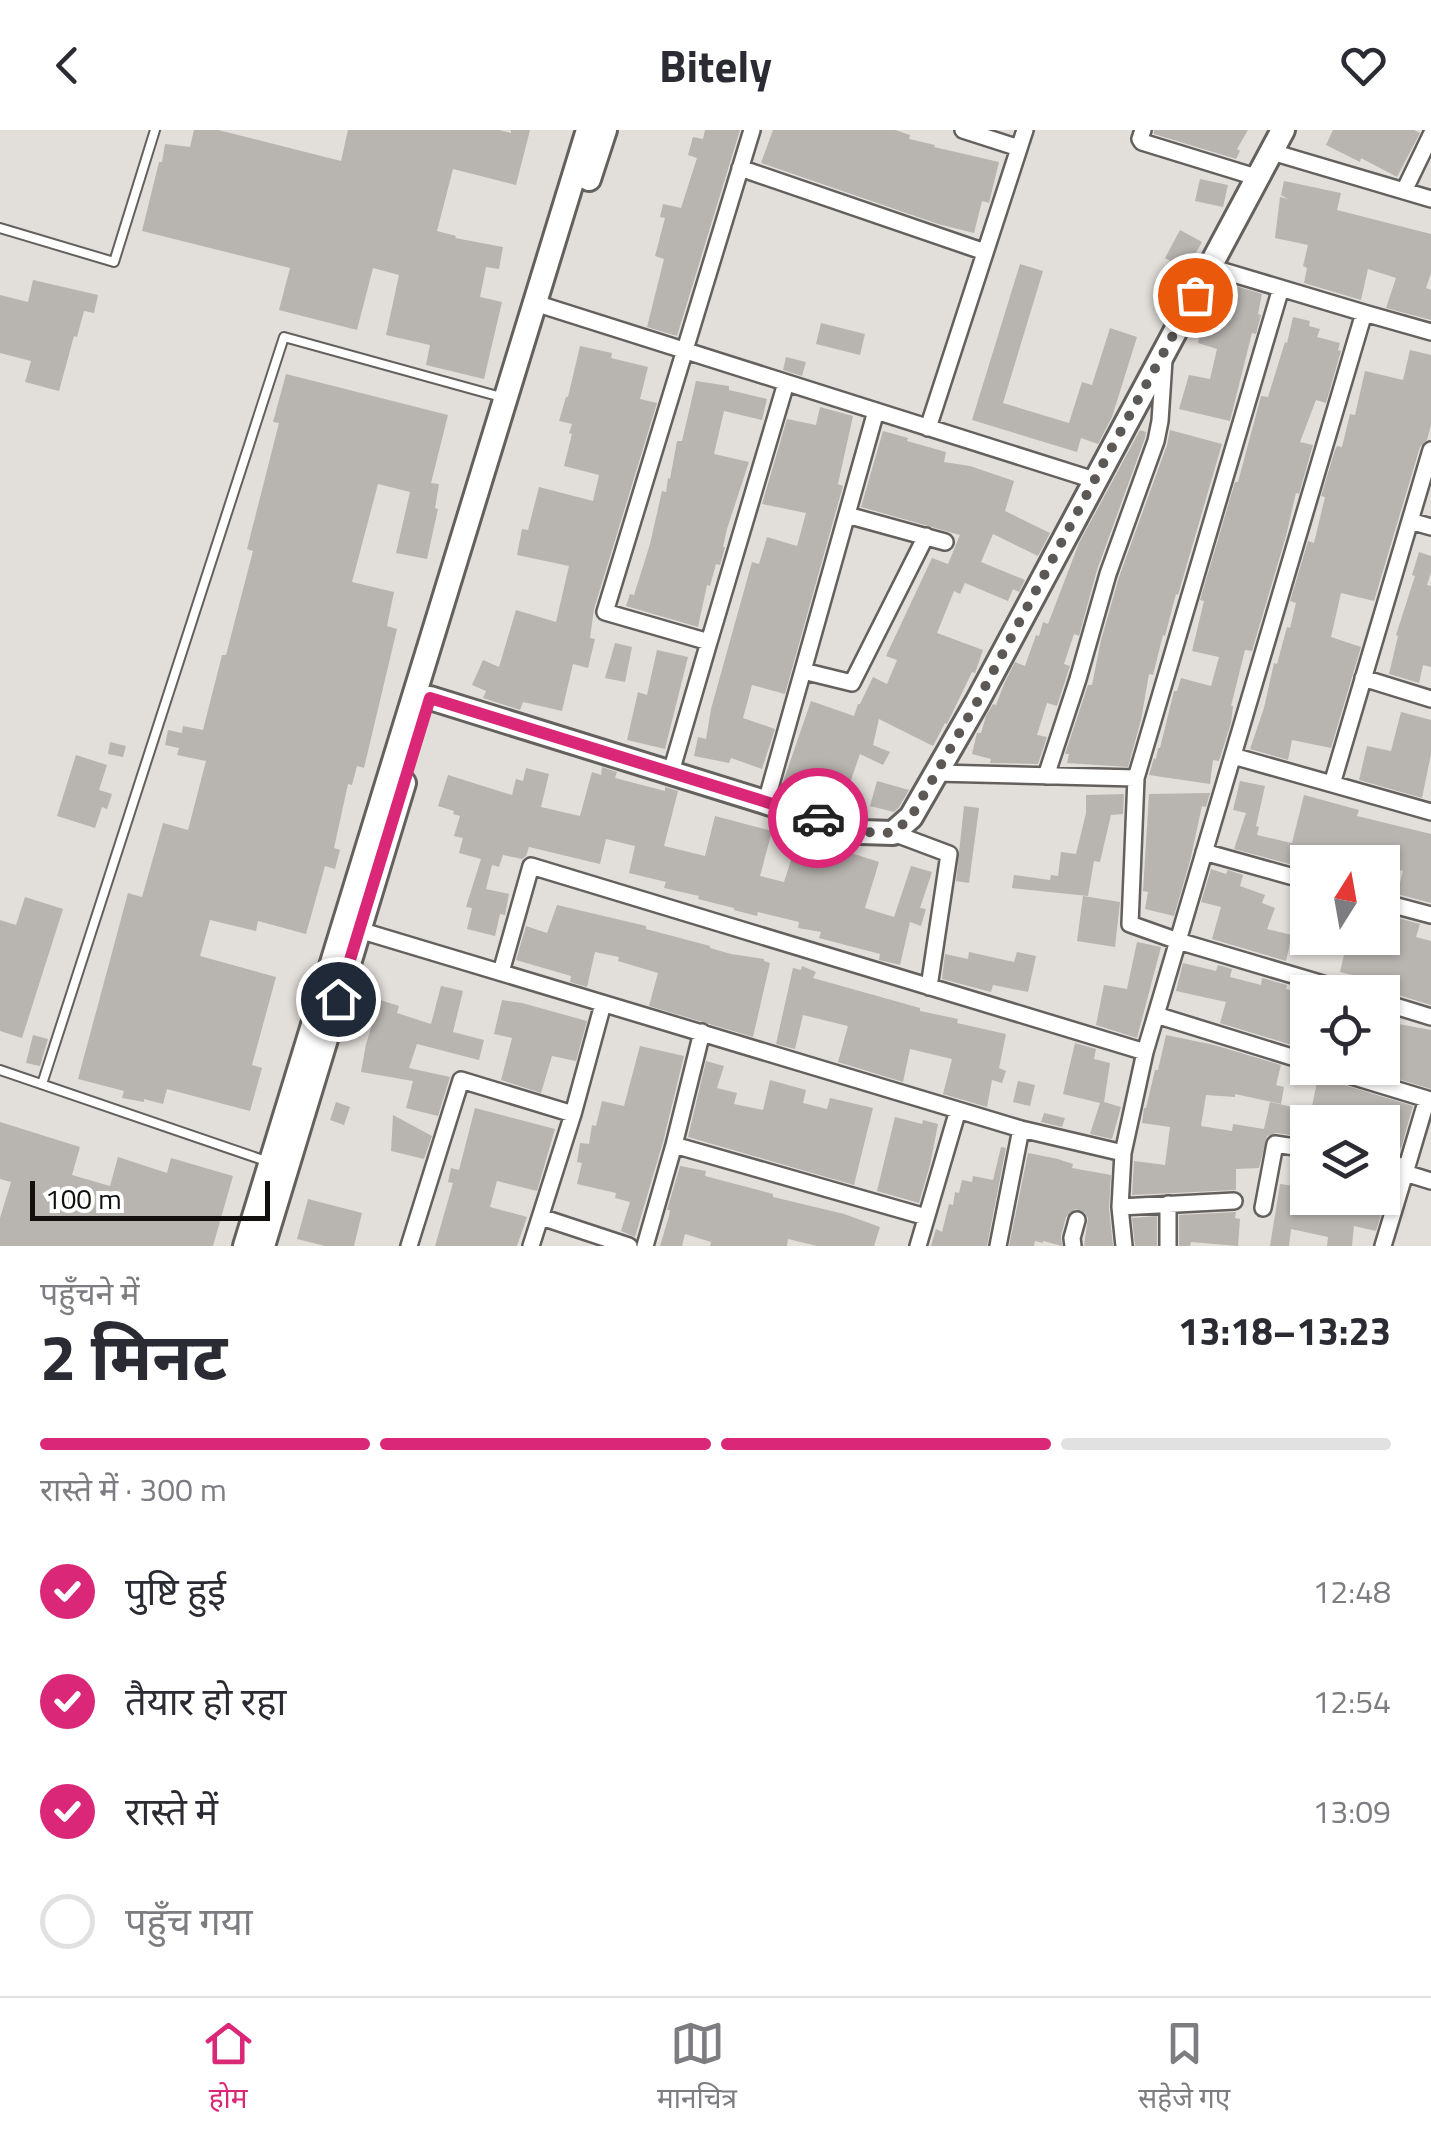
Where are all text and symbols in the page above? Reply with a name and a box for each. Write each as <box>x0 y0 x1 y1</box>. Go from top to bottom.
text: Bitely <box>659 31 772 99</box>
icon: back <box>40 38 95 93</box>
icon: heart <box>1336 38 1391 93</box>
pin <box>1153 253 1238 338</box>
icon: bag <box>1168 268 1223 323</box>
courier <box>768 768 868 868</box>
icon: car <box>791 791 846 846</box>
north arrow <box>1290 845 1400 955</box>
map controls <box>1290 845 1400 1215</box>
pin <box>296 957 381 1042</box>
icon: home <box>311 972 366 1027</box>
button: locate <box>1290 975 1400 1085</box>
button: layers <box>1290 1105 1400 1215</box>
scale bar <box>30 1176 270 1220</box>
text: 100 m <box>45 1177 122 1220</box>
text: पहुँचने में <box>40 1269 139 1317</box>
text: 13:18–13:23 <box>1178 1302 1391 1360</box>
text: 2 मिनट <box>40 1306 227 1405</box>
text: रास्ते में · 300 m <box>40 1465 227 1513</box>
text: पुष्टि हुई <box>125 1562 226 1620</box>
icon: check <box>40 1564 95 1619</box>
text: 12:48 <box>1312 1567 1391 1615</box>
text: तैयार हो रहा <box>125 1672 286 1730</box>
icon: check <box>40 1674 95 1729</box>
text: 12:54 <box>1312 1677 1391 1725</box>
text: रास्ते में <box>125 1782 218 1840</box>
icon: check <box>40 1784 95 1839</box>
text: 13:09 <box>1312 1787 1391 1835</box>
text: पहुँच गया <box>125 1892 253 1950</box>
tab: होम <box>201 2016 256 2119</box>
tab: मानचित्र <box>657 2016 737 2119</box>
tab: सहेजे गए <box>1138 2016 1230 2119</box>

